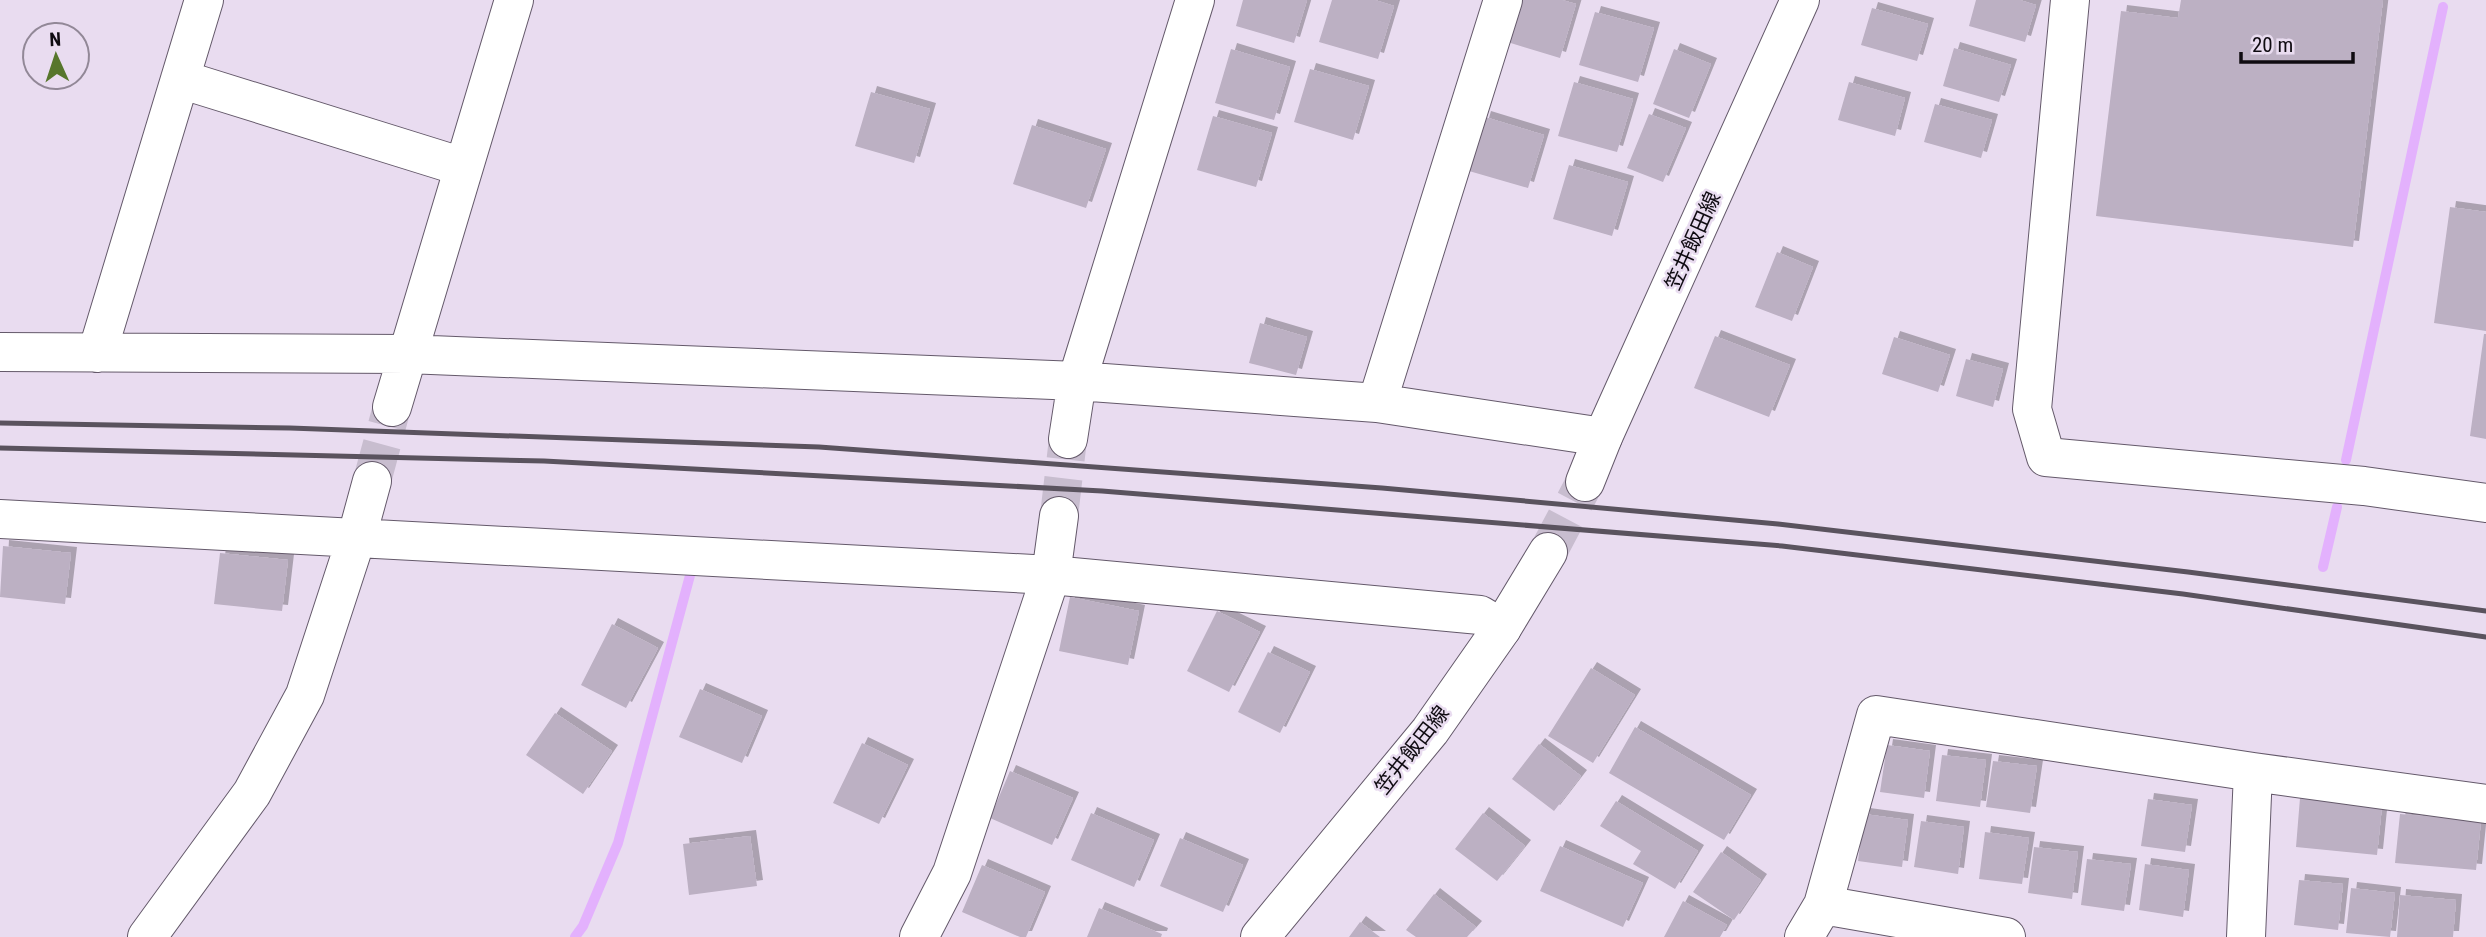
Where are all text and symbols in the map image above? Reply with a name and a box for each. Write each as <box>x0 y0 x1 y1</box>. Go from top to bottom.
north arrow <box>21 21 91 91</box>
scale bar <box>2241 21 2353 65</box>
text: N <box>49 28 62 51</box>
text: 20 m <box>2252 33 2293 57</box>
street label: 笠井飯田線 <box>1661 188 1725 294</box>
street label: 笠井飯田線 <box>1370 701 1454 799</box>

